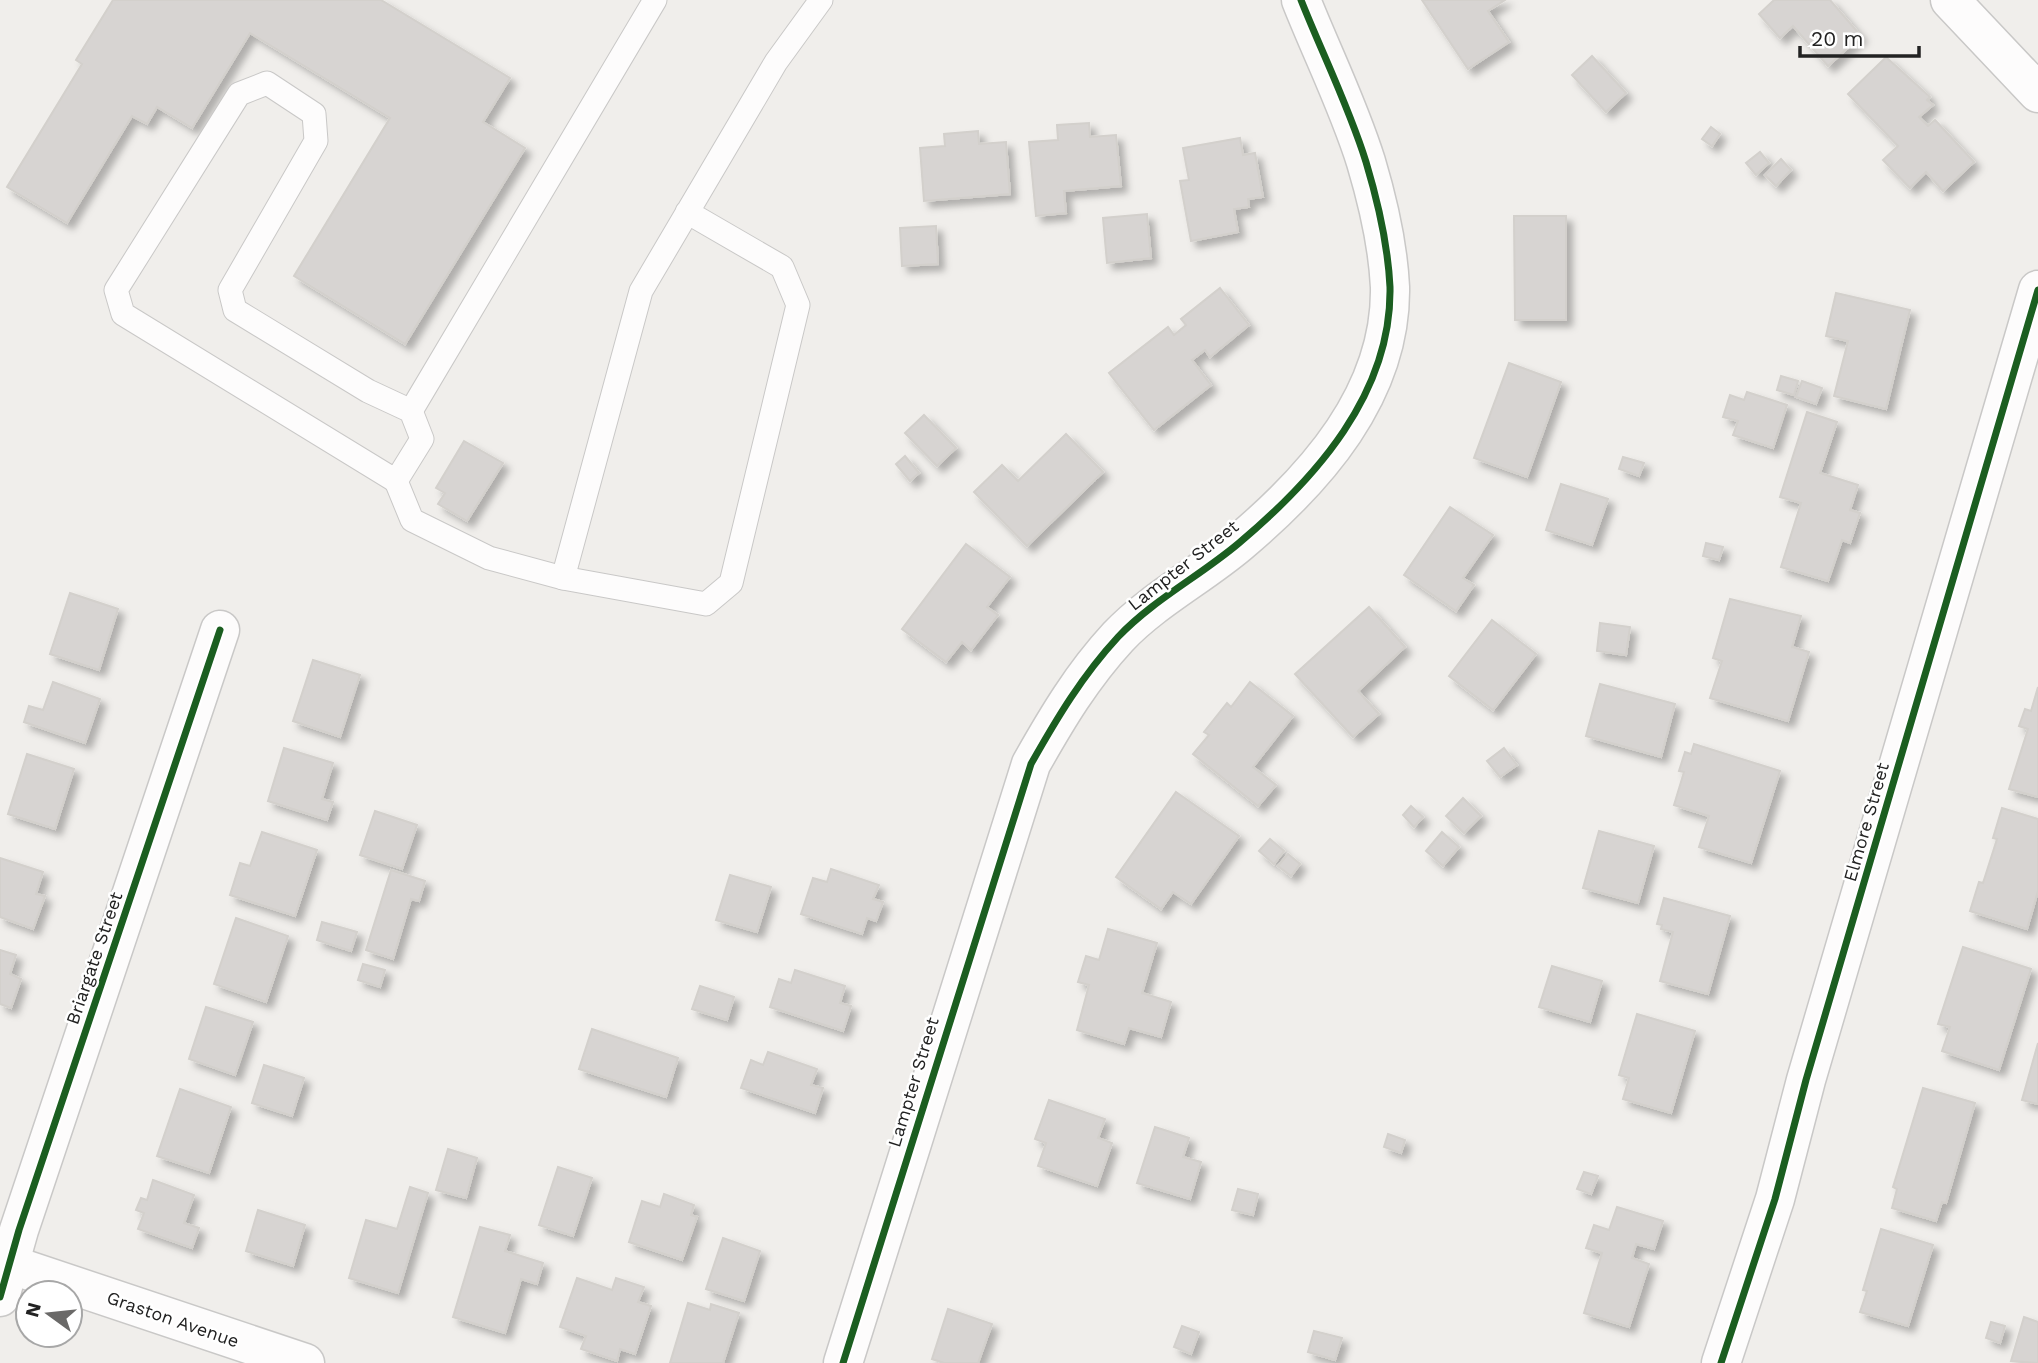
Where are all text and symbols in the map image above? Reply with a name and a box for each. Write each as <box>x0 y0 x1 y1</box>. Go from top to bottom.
scale bar <box>1800 14 1919 58</box>
text: 20 m <box>1811 26 1863 51</box>
street label: Lampter Street <box>1124 515 1243 615</box>
street label: Elmore Street <box>1839 760 1893 884</box>
street label: Briargate Street <box>62 889 127 1027</box>
street label: Lampter Street <box>883 1014 943 1149</box>
north arrow <box>14 1279 84 1349</box>
street label: Graston Avenue <box>104 1287 242 1351</box>
text: N <box>20 1300 46 1320</box>

